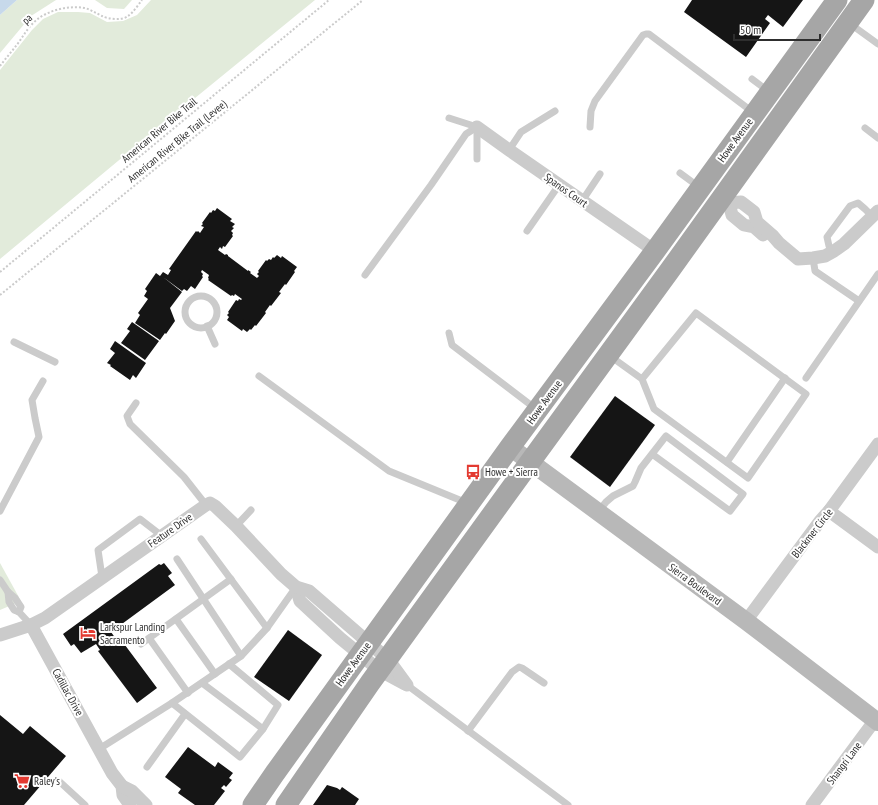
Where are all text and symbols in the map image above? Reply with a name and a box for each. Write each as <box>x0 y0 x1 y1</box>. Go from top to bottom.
street label: pa <box>19 11 35 27</box>
scale bar <box>734 16 820 42</box>
text: 50 m <box>740 22 761 37</box>
street label: American River Bike Trail <box>118 94 200 166</box>
street label: American River Bike Trail (Levee) <box>125 96 230 185</box>
street label: Howe Avenue <box>714 115 756 165</box>
street label: Spanos Court <box>541 170 591 210</box>
street label: Howe Avenue <box>523 377 565 427</box>
bus stop icon: Howe + Sierra <box>464 463 482 481</box>
place label: Howe + Sierra <box>485 465 538 479</box>
street label: Blackmer Circle <box>788 505 836 560</box>
street label: Feature Drive <box>145 509 195 550</box>
street label: Sierra Boulevard <box>666 560 725 608</box>
place label: Larkspur Landing Sacramento <box>100 620 165 647</box>
hotel icon: Larkspur Landing Sacramento <box>79 624 97 642</box>
street label: Howe Avenue <box>332 639 374 689</box>
street label: Cadillac Drive <box>49 666 87 719</box>
street label: Shangri Lane <box>824 739 865 787</box>
supermarket icon: Raley's <box>13 772 31 790</box>
place label: Raley's <box>34 774 60 788</box>

